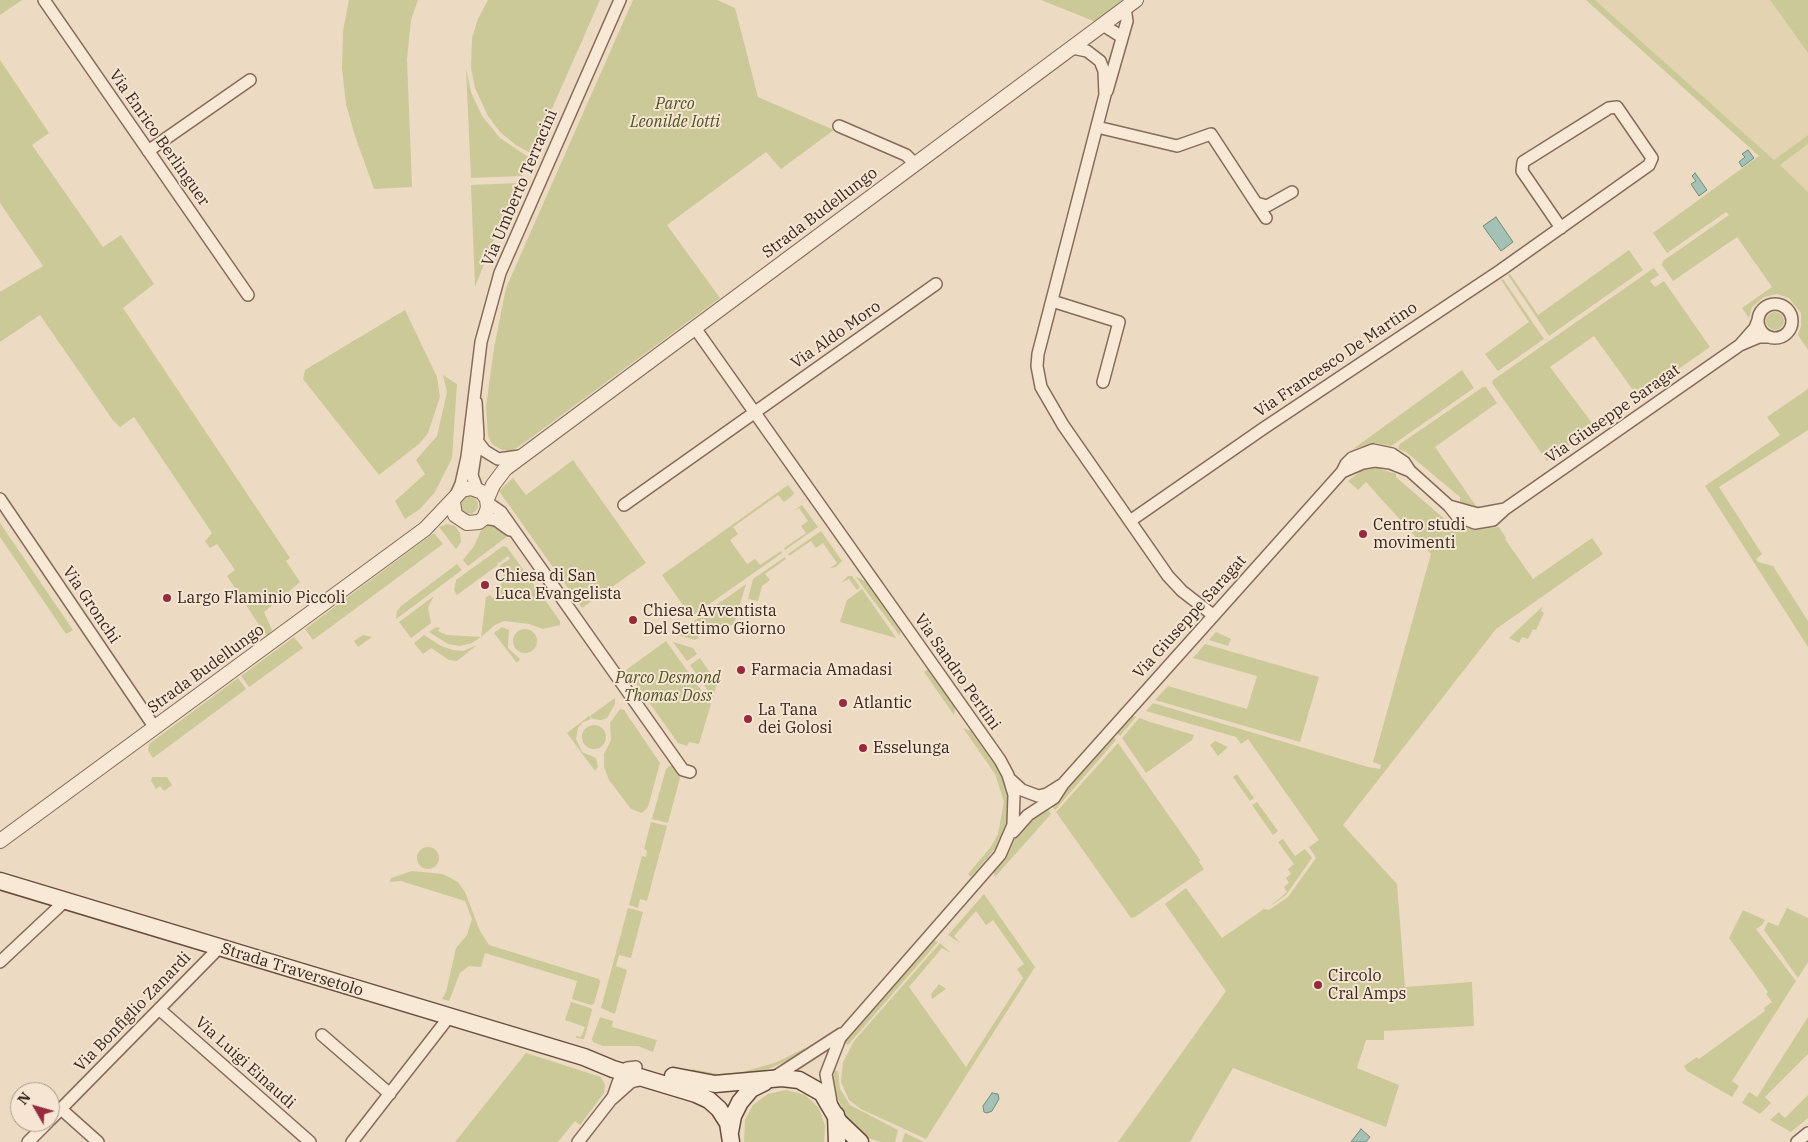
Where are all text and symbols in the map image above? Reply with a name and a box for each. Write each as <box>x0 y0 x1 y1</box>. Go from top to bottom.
street label: Via Enrico Berlinguer <box>105 66 213 210</box>
park label: Parco Leonilde Iotti <box>630 94 720 132</box>
street label: Via Umberto Terracini <box>478 107 562 269</box>
street label: Strada Budellungo <box>759 163 881 263</box>
street label: Via Aldo Moro <box>788 297 884 373</box>
street label: Via Francesco De Martino <box>1251 298 1421 422</box>
street label: Via Giuseppe Saragat <box>1542 360 1684 468</box>
place label: Centro studi movimenti <box>1373 515 1466 553</box>
marker: Centro studi movimenti <box>1357 528 1369 540</box>
street label: Via Giuseppe Saragat <box>1130 551 1250 683</box>
street label: Via Gronchi <box>58 563 124 647</box>
place label: Chiesa di San Luca Evangelista <box>495 566 621 604</box>
marker: Chiesa di San Luca Evangelista <box>479 579 491 591</box>
place label: Largo Flaminio Piccoli <box>177 588 346 608</box>
marker: Largo Flaminio Piccoli <box>161 592 173 604</box>
place label: Chiesa Avventista Del Settimo Giorno <box>643 601 785 639</box>
street label: Via Sandro Pertini <box>910 610 1004 734</box>
marker: Chiesa Avventista Del Settimo Giorno <box>627 614 639 626</box>
street label: Strada Budellungo <box>144 620 268 718</box>
place label: Farmacia Amadasi <box>751 660 892 680</box>
marker: Farmacia Amadasi <box>735 664 747 676</box>
park label: Parco Desmond Thomas Doss <box>615 668 721 706</box>
place label: Atlantic <box>853 693 912 713</box>
marker: Atlantic <box>837 697 849 709</box>
place label: La Tana dei Golosi <box>758 700 832 738</box>
marker: La Tana dei Golosi <box>742 713 754 725</box>
place label: Esselunga <box>873 738 950 758</box>
marker: Esselunga <box>857 742 869 754</box>
street label: Strada Traversetolo <box>219 939 365 1001</box>
street label: Via Bonfiglio Zanardi <box>71 948 195 1076</box>
place label: Circolo Cral Amps <box>1328 966 1406 1004</box>
marker: Circolo Cral Amps <box>1312 979 1324 991</box>
street label: Via Luigi Einaudi <box>191 1013 299 1113</box>
north arrow <box>10 1082 60 1132</box>
text: N <box>13 1088 34 1108</box>

